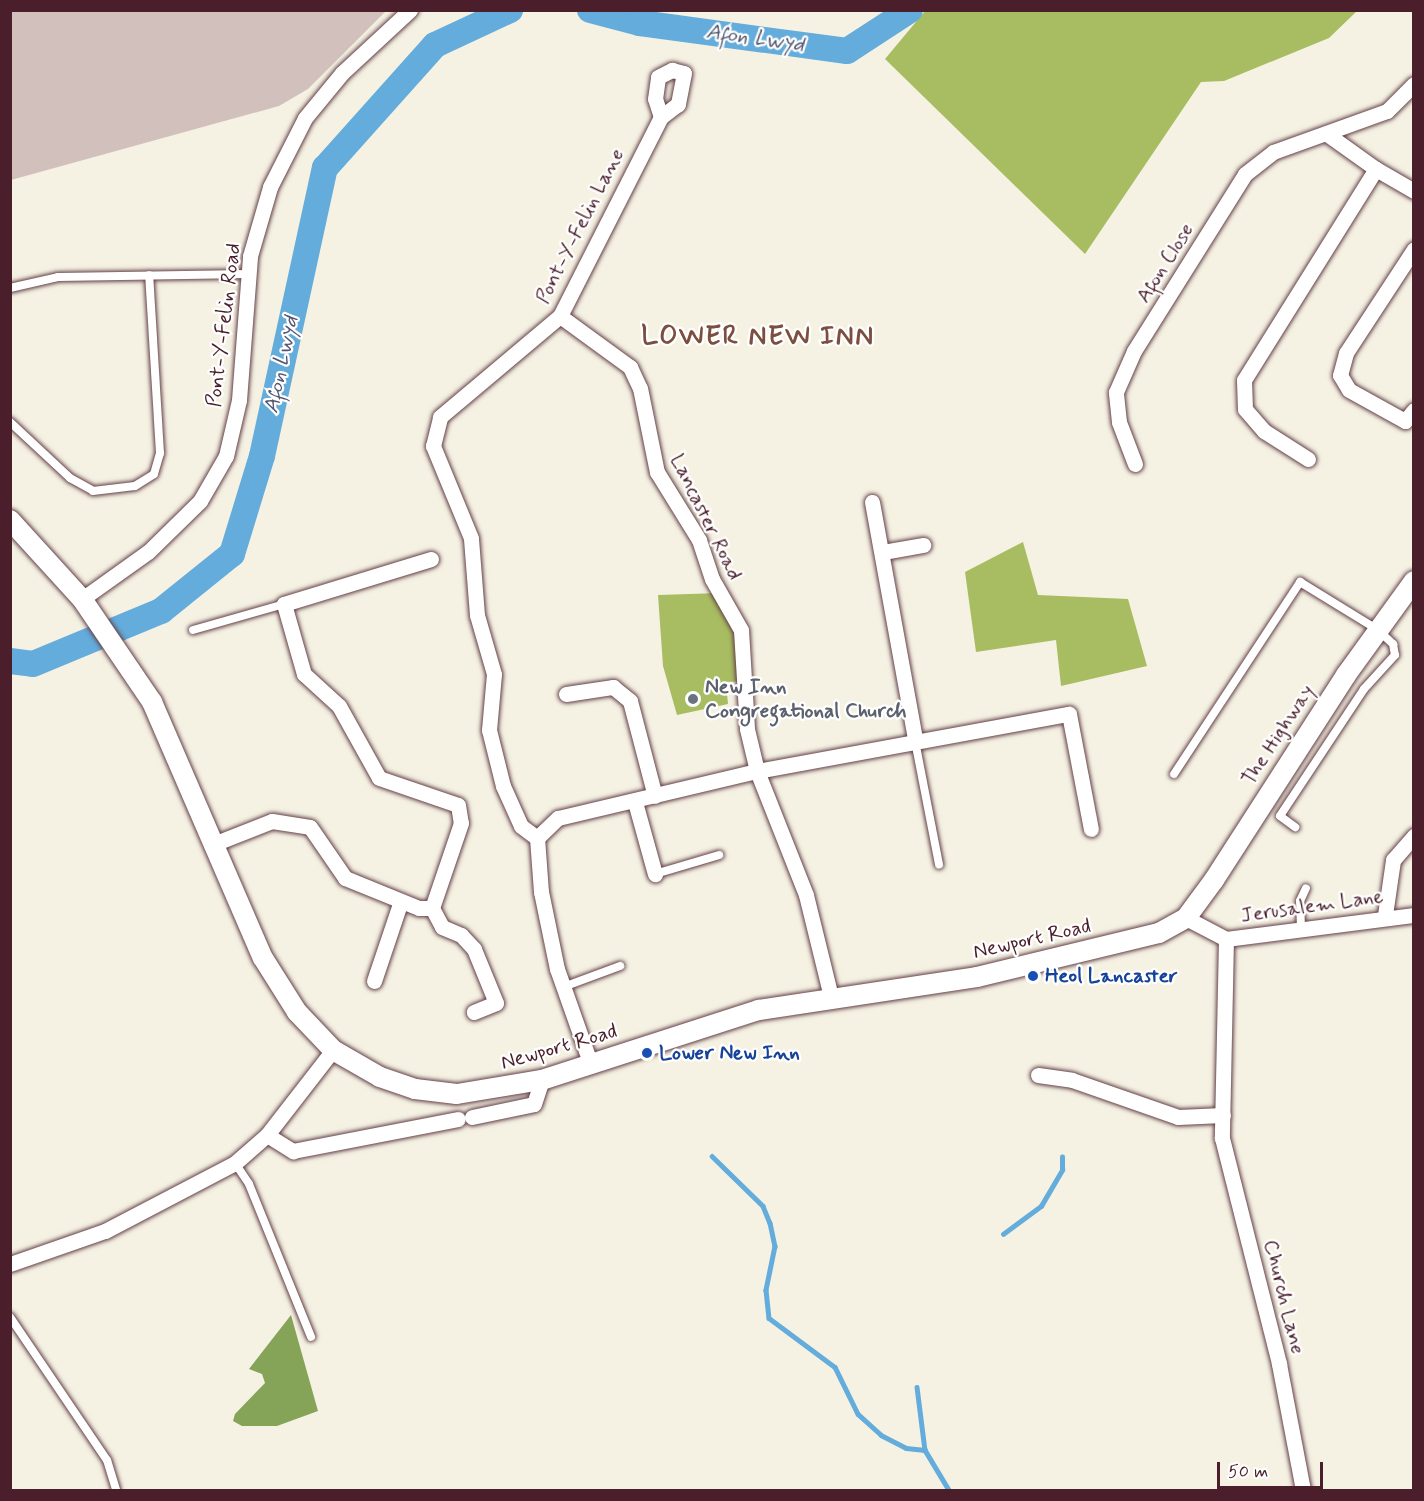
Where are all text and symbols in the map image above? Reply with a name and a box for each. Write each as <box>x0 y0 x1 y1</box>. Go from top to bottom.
water label: Afon Lwyd <box>706 19 804 59</box>
street label: Pont-Y-Felin Lane <box>531 146 629 306</box>
street label: Afon Close <box>1130 217 1200 309</box>
street label: Pont-Y-Felin Road <box>201 242 247 408</box>
water label: Afon Lwyd <box>259 315 305 415</box>
district label: LOWER NEW INN <box>640 321 876 353</box>
street label: Lancaster Road <box>665 451 747 583</box>
place label: New Inn Congregational Church <box>705 674 911 724</box>
street label: The Highway <box>1237 682 1319 788</box>
marker: New Inn Congregational Church <box>686 692 700 706</box>
street label: Jerusalem Lane <box>1238 883 1386 929</box>
street label: Newport Road <box>971 913 1093 965</box>
place label: Heol Lancaster <box>1045 963 1176 989</box>
marker: Heol Lancaster <box>1026 969 1040 983</box>
street label: Newport Road <box>498 1019 620 1075</box>
place label: Lower New Inn <box>659 1040 796 1066</box>
marker: Lower New Inn <box>640 1046 654 1060</box>
street label: Church Lane <box>1258 1237 1310 1357</box>
scale bar <box>1220 1450 1326 1488</box>
text: 50 m <box>1228 1460 1268 1484</box>

